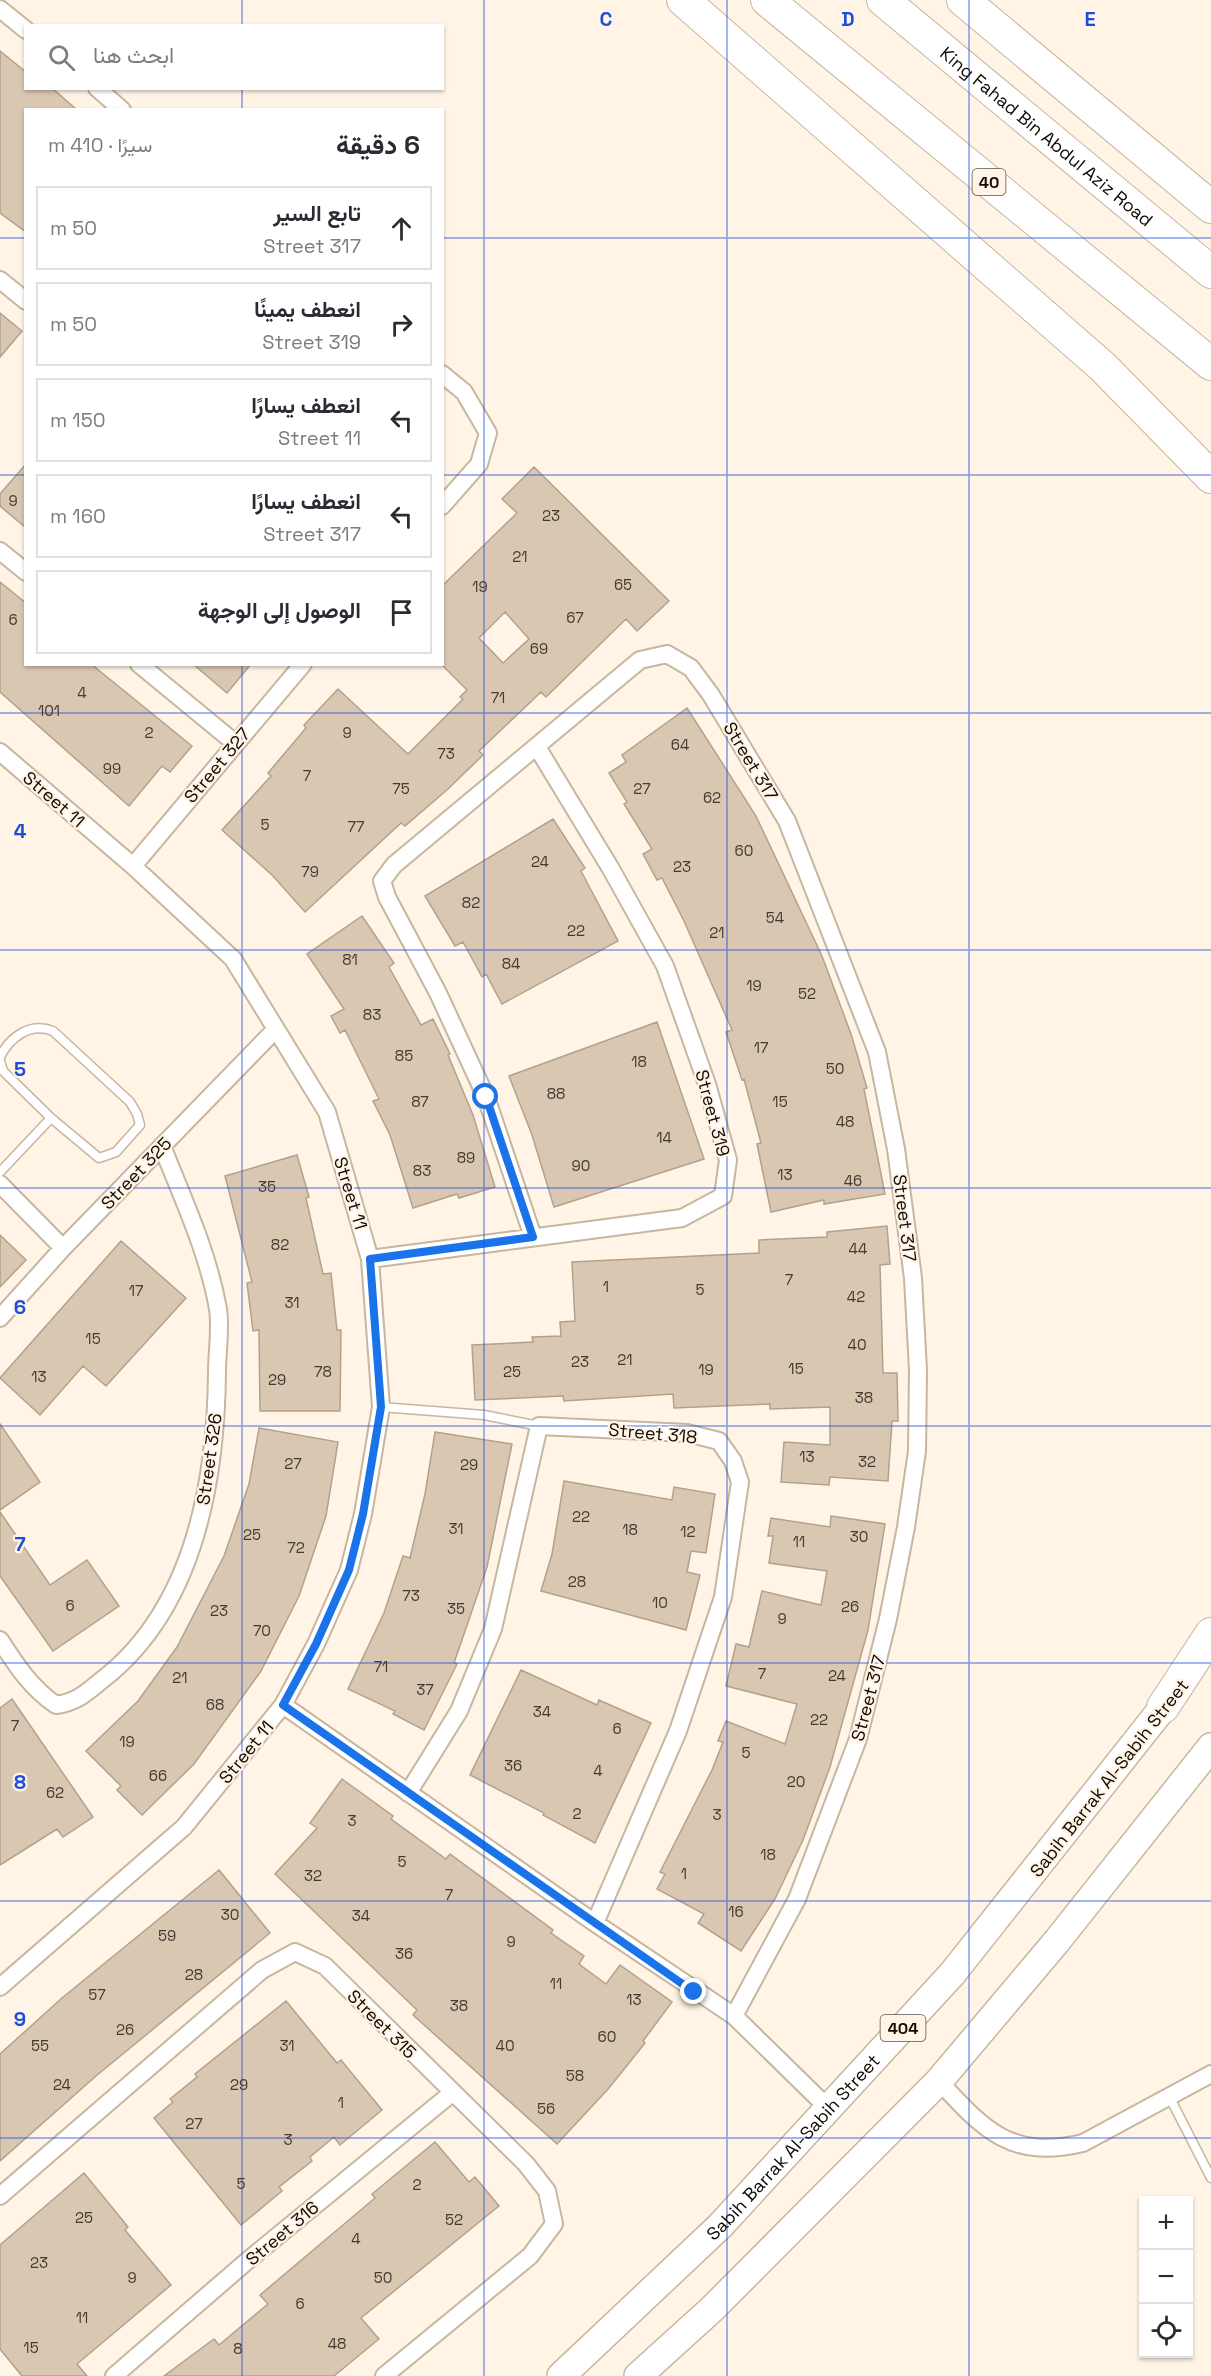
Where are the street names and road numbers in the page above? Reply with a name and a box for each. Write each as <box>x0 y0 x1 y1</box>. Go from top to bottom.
street label: King Fahad Bin Abdul Aziz Road <box>936 41 1158 231</box>
road number: 40 <box>972 169 1006 195</box>
street label: Street 317 <box>718 717 784 805</box>
street label: Street 327 <box>179 723 255 807</box>
street label: Street 11 <box>18 766 90 832</box>
street label: Street 319 <box>690 1067 736 1159</box>
street label: Street 325 <box>96 1132 176 1214</box>
street label: Street 11 <box>329 1154 373 1232</box>
street label: Street 317 <box>888 1173 922 1263</box>
street label: Street 326 <box>191 1412 227 1506</box>
street label: Street 318 <box>608 1418 698 1448</box>
street label: Street 317 <box>846 1653 890 1743</box>
street label: Sabih Barrak Al-Sabih Street <box>1025 1674 1193 1882</box>
street label: Street 11 <box>214 1716 278 1788</box>
street label: Street 315 <box>343 1985 421 2063</box>
road number: 404 <box>880 2015 926 2041</box>
street label: Sabih Barrak Al-Sabih Street <box>701 2049 884 2245</box>
street label: Street 316 <box>241 2196 323 2270</box>

